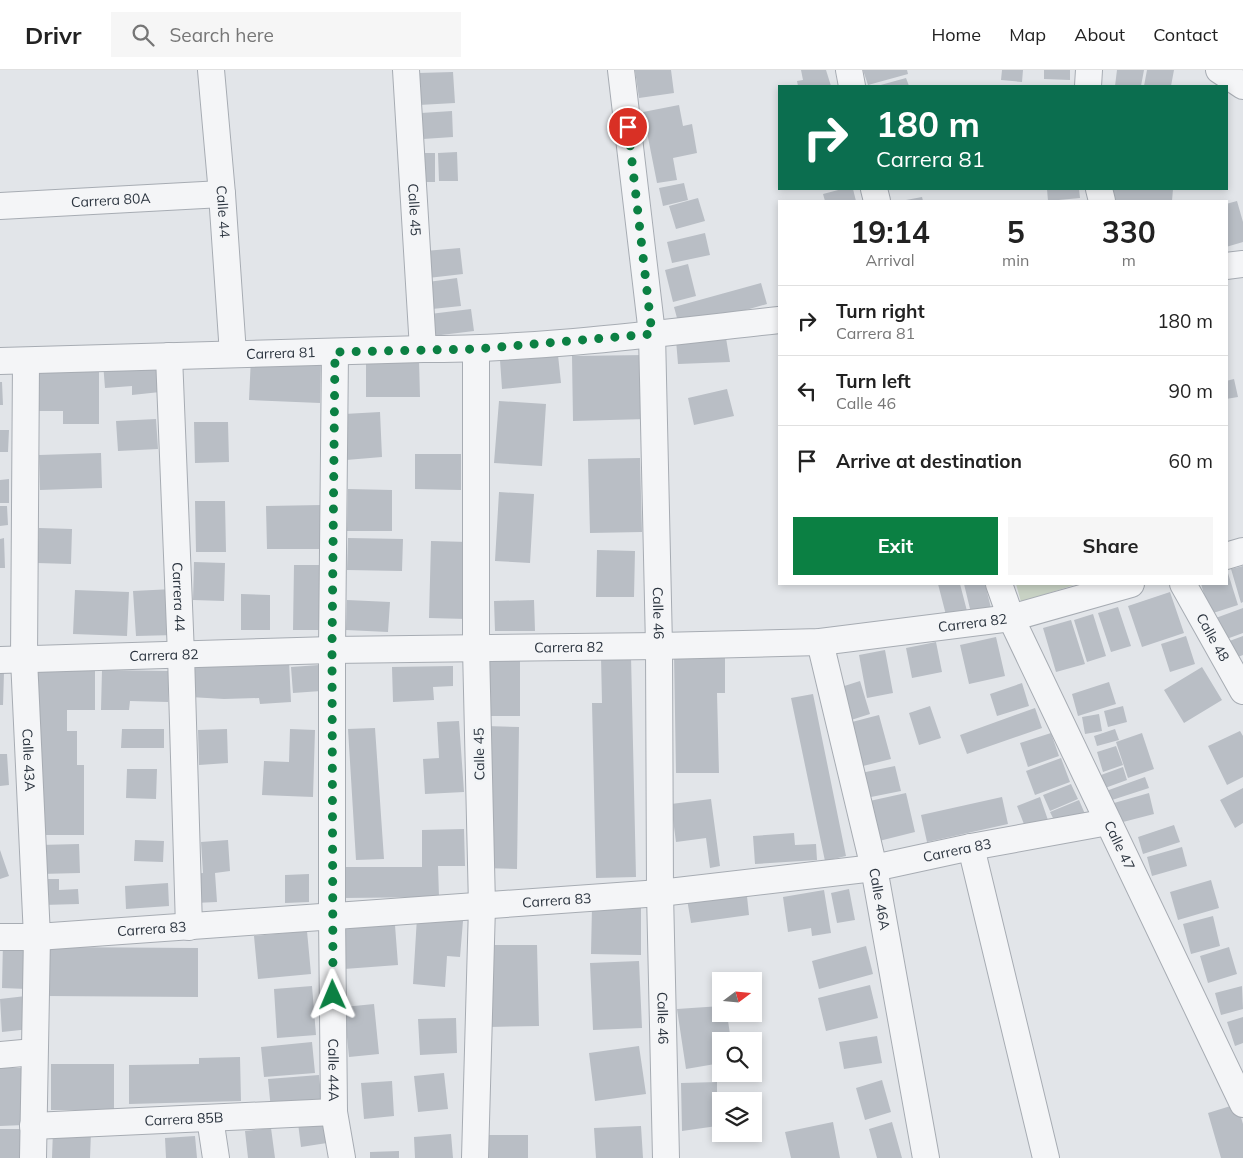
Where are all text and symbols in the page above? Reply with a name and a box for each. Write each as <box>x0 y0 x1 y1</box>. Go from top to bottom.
search box <box>111 12 461 57</box>
text: Drivr <box>25 20 81 50</box>
icon: search <box>129 21 157 49</box>
text: Search here <box>169 23 274 47</box>
text: Home <box>931 23 981 46</box>
text: Map <box>1009 23 1046 46</box>
text: About <box>1074 23 1125 46</box>
text: Contact <box>1153 23 1218 46</box>
text: 180 m <box>876 102 980 146</box>
icon: right <box>793 105 858 170</box>
pin <box>607 106 649 148</box>
icon: arrive <box>614 113 642 141</box>
text: Carrera 81 <box>876 145 985 173</box>
street label: Calle 45 <box>404 183 425 237</box>
street label: Calle 44 <box>212 184 234 239</box>
street label: Carrera 80A <box>71 189 152 211</box>
text: 19:14 <box>850 213 930 251</box>
text: 5 <box>1007 213 1025 251</box>
text: 330 <box>1102 213 1156 251</box>
text: Arrival <box>866 250 915 270</box>
text: min <box>1002 250 1029 270</box>
text: m <box>1122 250 1136 270</box>
text: Turn right <box>836 299 925 323</box>
icon: right <box>793 307 821 335</box>
text: 180 m <box>1157 309 1213 333</box>
text: Carrera 81 <box>836 323 915 343</box>
street label: Carrera 81 <box>246 343 316 363</box>
text: Turn left <box>836 369 911 393</box>
icon: left <box>793 377 821 405</box>
text: 90 m <box>1169 379 1213 403</box>
text: Calle 46 <box>836 393 896 413</box>
icon: arrive <box>793 447 821 475</box>
text: Arrive at destination <box>836 449 1022 473</box>
text: 60 m <box>1169 449 1213 473</box>
button: Exit <box>793 517 998 575</box>
button: Share <box>1008 517 1213 575</box>
street label: Carrera 44 <box>168 562 189 632</box>
street label: Calle 46 <box>649 587 668 640</box>
street label: Carrera 82 <box>937 610 1008 636</box>
street label: Calle 48 <box>1192 610 1234 665</box>
street label: Carrera 82 <box>534 638 604 657</box>
street label: Carrera 82 <box>129 645 199 665</box>
street label: Calle 43A <box>18 728 39 792</box>
street label: Calle 45 <box>470 728 488 780</box>
street label: Calle 47 <box>1100 818 1139 873</box>
street label: Carrera 83 <box>921 834 993 866</box>
street label: Calle 46A <box>865 867 894 932</box>
street label: Carrera 83 <box>521 889 592 912</box>
street label: Carrera 83 <box>116 917 187 940</box>
position arrow <box>306 968 358 1020</box>
north arrow <box>712 972 762 1022</box>
map controls <box>712 972 762 1142</box>
street label: Calle 46 <box>653 992 672 1045</box>
button: search <box>712 1032 762 1082</box>
street label: Calle 44A <box>324 1038 343 1102</box>
button: layers <box>712 1092 762 1142</box>
street label: Carrera 85B <box>144 1108 224 1130</box>

